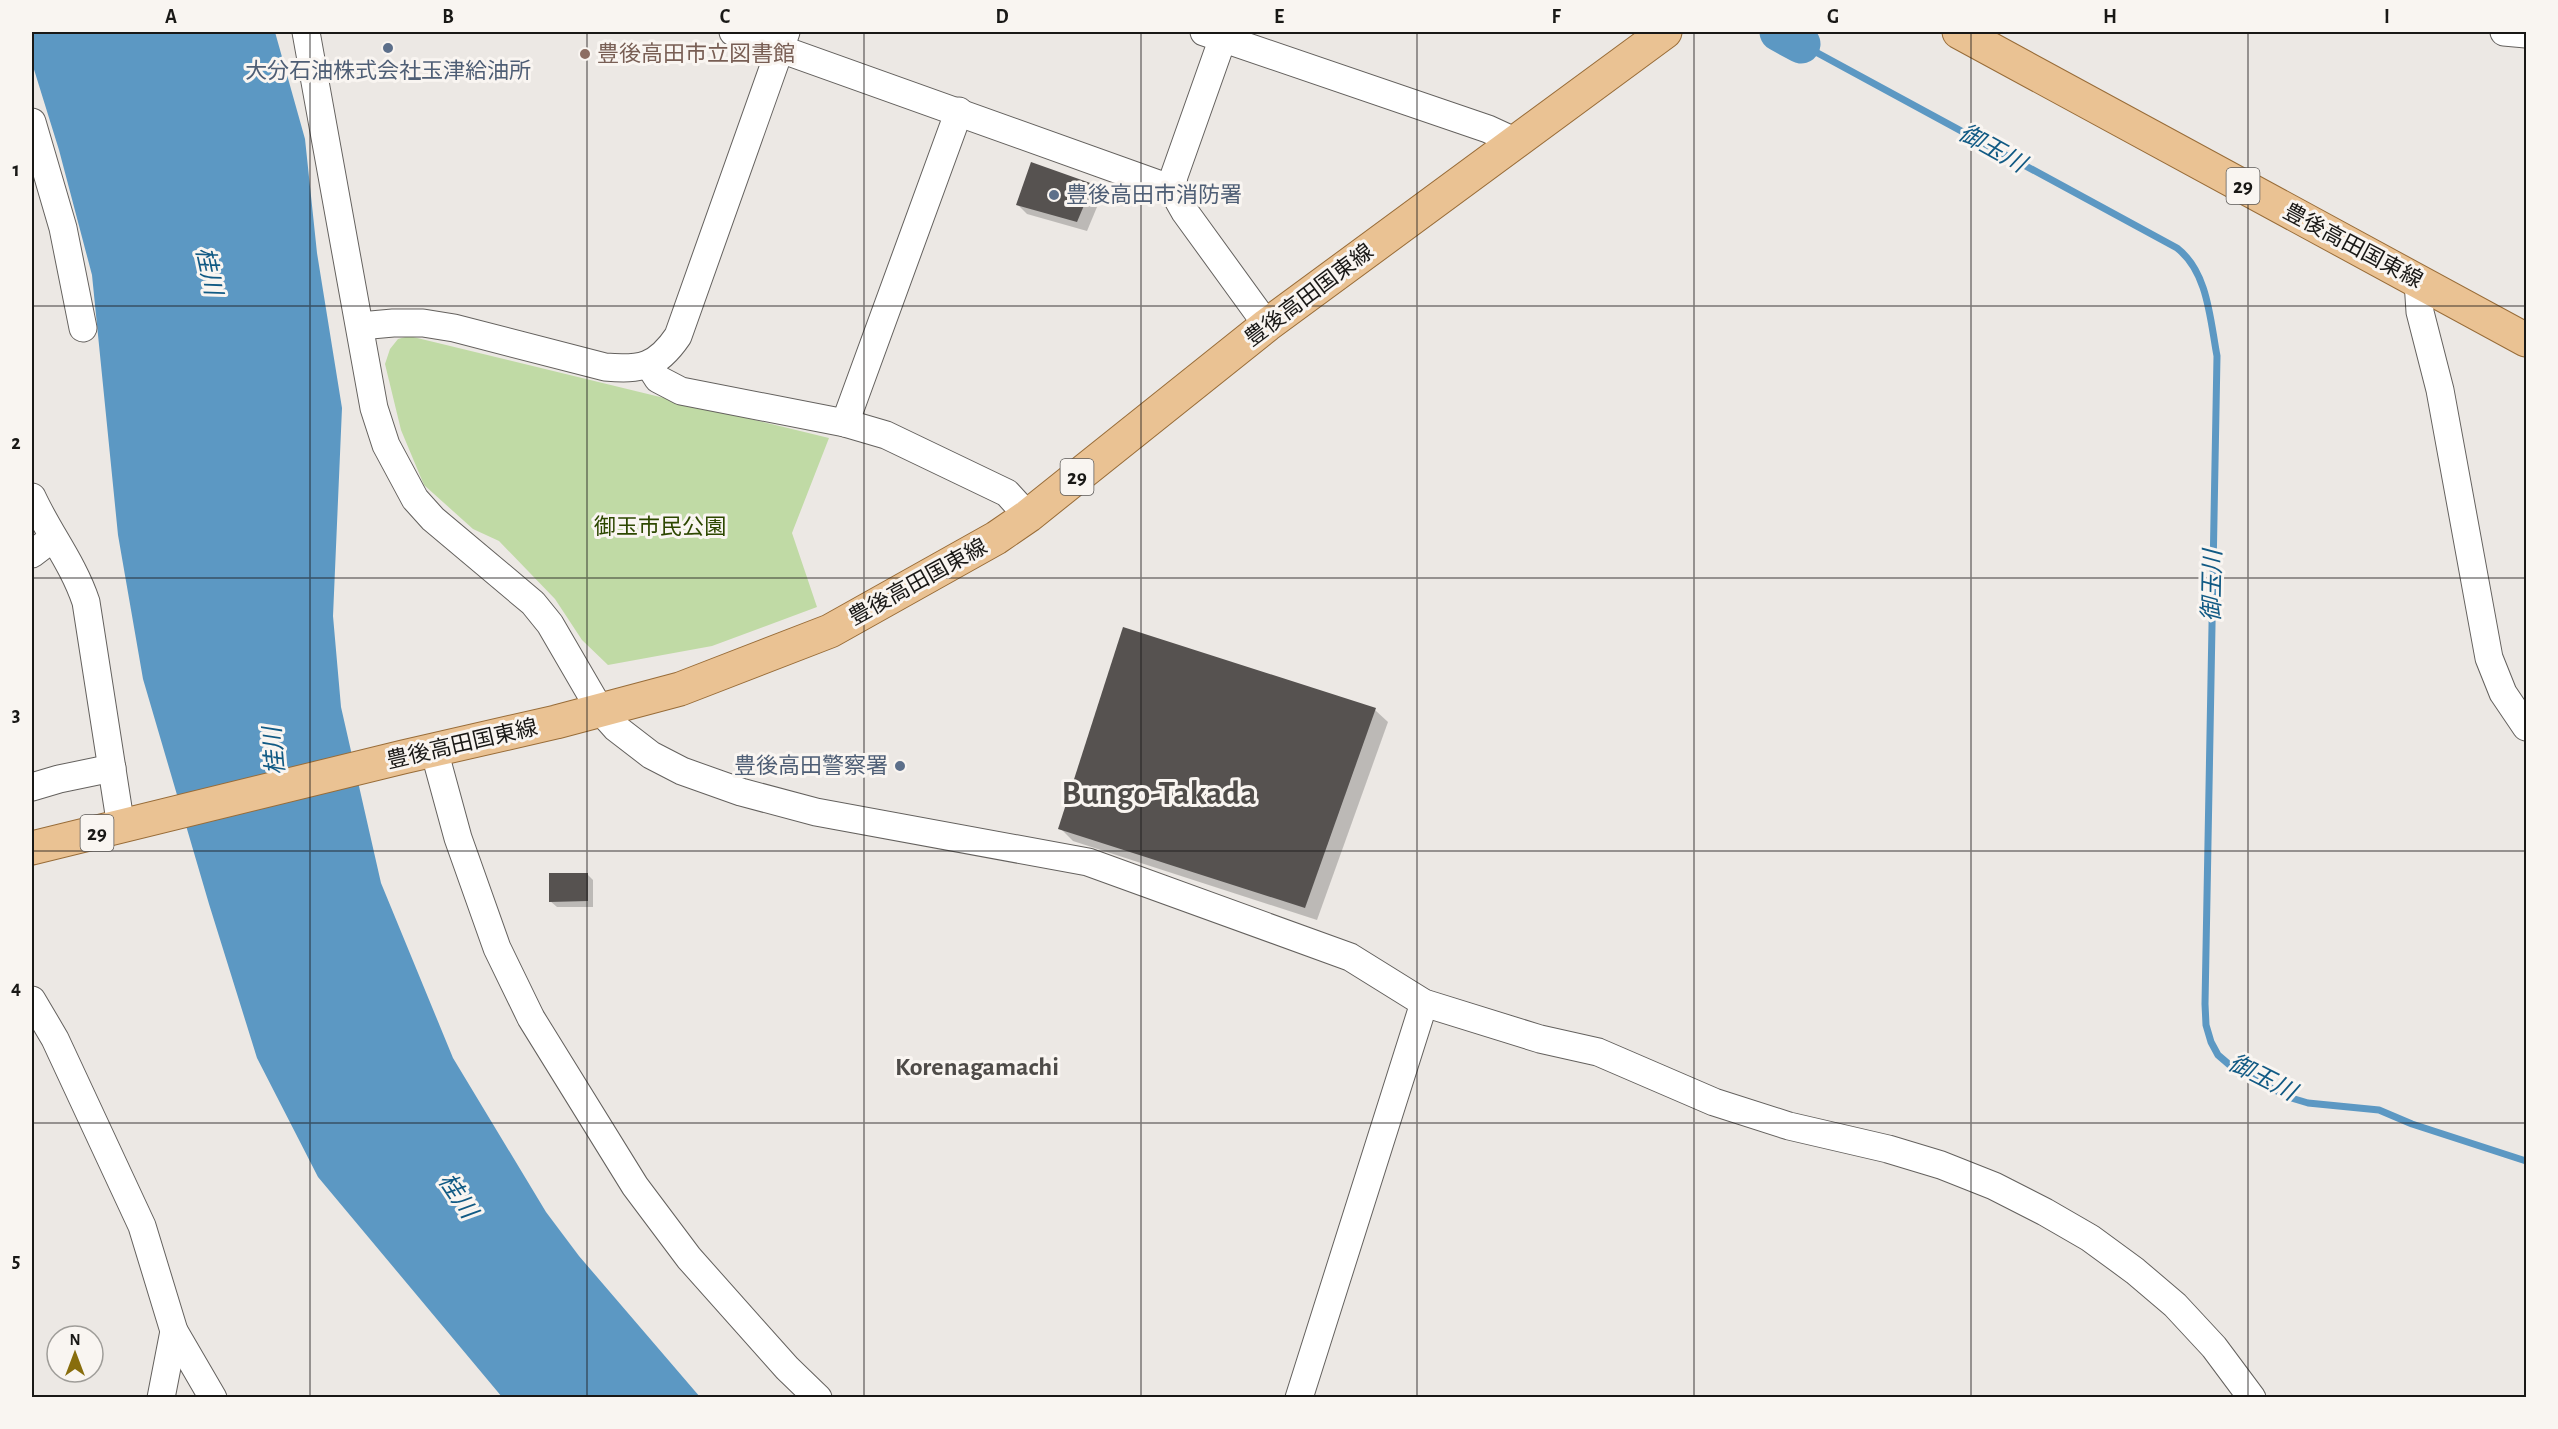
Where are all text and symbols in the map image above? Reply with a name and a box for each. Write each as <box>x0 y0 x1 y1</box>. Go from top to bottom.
text: A <box>165 7 177 27</box>
text: B <box>442 7 454 27</box>
text: C <box>720 7 731 27</box>
text: D <box>995 7 1009 27</box>
text: E <box>1274 7 1284 27</box>
text: F <box>1551 7 1561 27</box>
text: G <box>1827 7 1839 27</box>
text: H <box>2103 7 2117 27</box>
text: I <box>2384 7 2390 27</box>
marker: 大分石油株式会社玉津給油所 <box>381 41 395 55</box>
place label: 豊後高田市立図書館 <box>597 42 795 65</box>
marker: 豊後高田市立図書館 <box>578 47 592 61</box>
place label: 大分石油株式会社玉津給油所 <box>245 59 531 82</box>
water label: 御玉川 <box>1955 119 2033 178</box>
text: 1 <box>12 160 20 180</box>
road number: 29 <box>2226 168 2260 204</box>
place label: 豊後高田市消防署 <box>1066 183 1242 206</box>
marker: 豊後高田市消防署 <box>1047 188 1061 202</box>
street label: 豊後高田国東線 <box>2280 199 2427 292</box>
street label: 豊後高田国東線 <box>1240 239 1377 350</box>
water label: 桂川 <box>191 245 227 300</box>
text: 2 <box>11 433 21 453</box>
road number: 29 <box>1060 459 1094 495</box>
park label: 御玉市民公園 <box>594 515 726 538</box>
street label: 豊後高田国東線 <box>845 534 991 629</box>
water label: 御玉川 <box>2198 547 2226 622</box>
text: 3 <box>12 705 20 725</box>
street label: 豊後高田国東線 <box>384 715 540 772</box>
water label: 桂川 <box>259 723 289 776</box>
place label: 豊後高田警察署 <box>734 754 888 777</box>
marker: 豊後高田警察署 <box>893 759 907 773</box>
district label: Bungo-Takada <box>1061 777 1257 811</box>
road number: 29 <box>80 815 114 851</box>
text: 4 <box>11 978 21 998</box>
water label: 御玉川 <box>2224 1049 2303 1106</box>
district label: Korenagamachi <box>895 1054 1059 1080</box>
water label: 桂川 <box>434 1168 484 1225</box>
text: 5 <box>12 1251 20 1271</box>
north arrow <box>45 1324 105 1384</box>
text: N <box>69 1332 81 1348</box>

